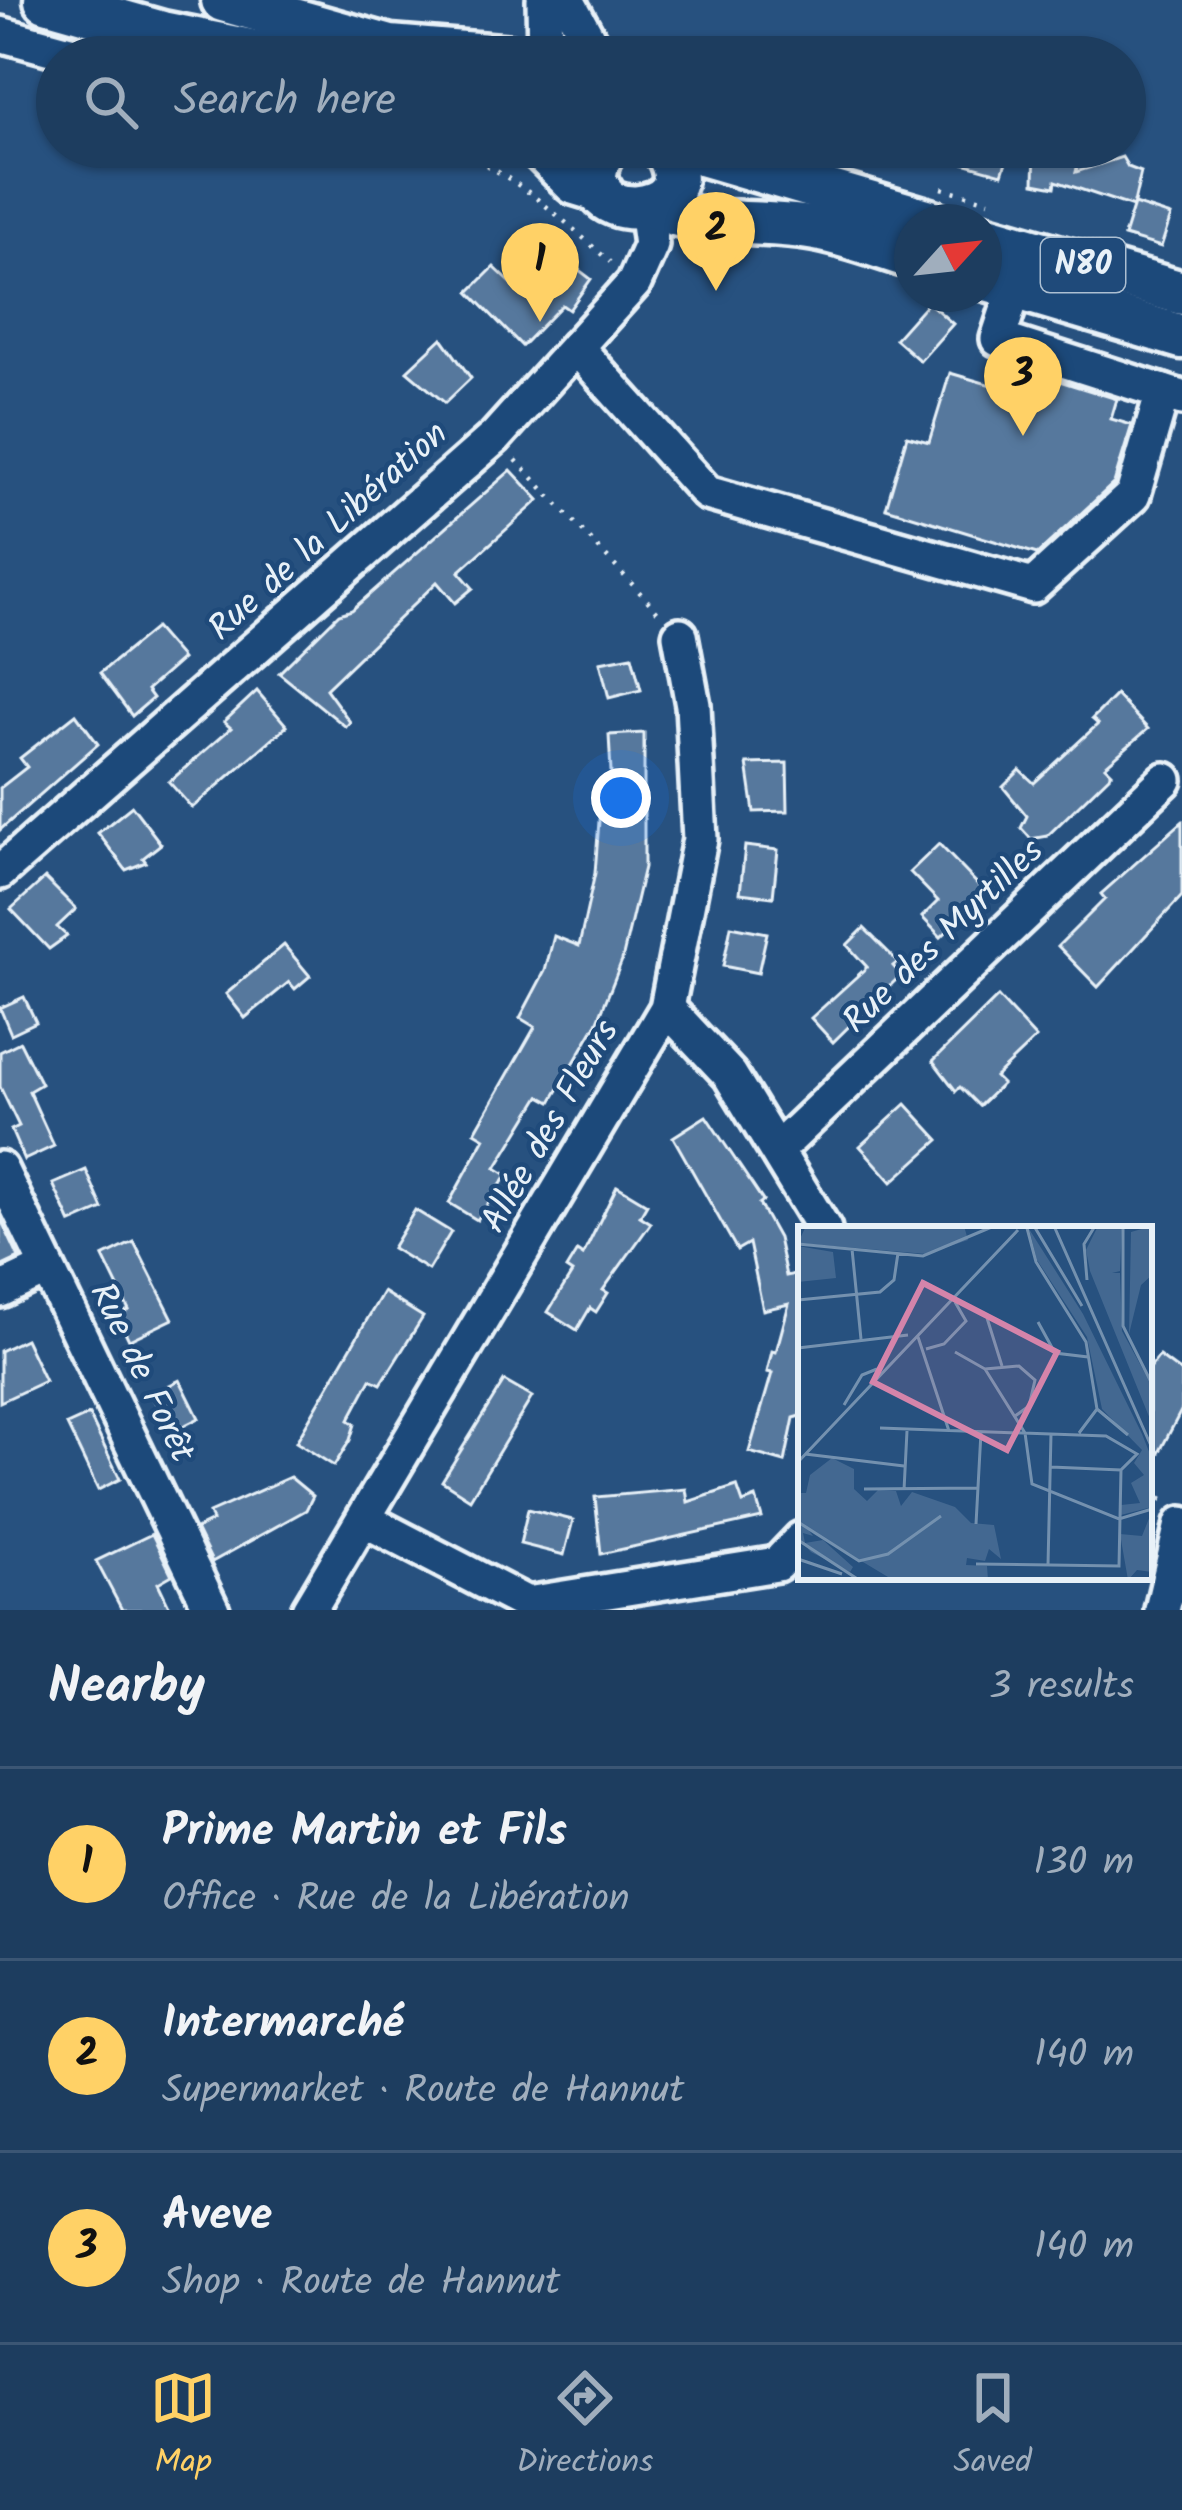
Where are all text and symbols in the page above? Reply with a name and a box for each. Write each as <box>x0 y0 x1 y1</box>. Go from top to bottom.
search box <box>36 36 1146 168</box>
text: Search here <box>174 66 396 138</box>
icon: search <box>78 69 144 135</box>
pin: 2 <box>677 192 755 291</box>
north arrow <box>894 204 1002 312</box>
pin: 1 <box>501 223 579 322</box>
road number: N80 <box>1041 238 1125 292</box>
pin: 3 <box>984 337 1062 436</box>
street label: Rue de la Libération <box>196 408 462 656</box>
your location <box>591 768 651 828</box>
street label: Rue des Myrtilles <box>830 826 1058 1048</box>
street label: Allée des Fleurs <box>467 1010 635 1244</box>
inset map <box>798 1226 1152 1580</box>
street label: Rue de Forêt <box>73 1273 210 1474</box>
text: Nearby <box>48 1648 205 1729</box>
text: 3 results <box>989 1657 1134 1719</box>
text: Prime Martin et Fils <box>162 1797 567 1869</box>
text: 1 <box>81 1833 93 1895</box>
text: 130 m <box>1033 1833 1134 1895</box>
text: Office · Rue de la Libération <box>162 1869 630 1931</box>
text: Intermarché <box>162 1989 403 2061</box>
text: 2 <box>76 2025 98 2087</box>
text: 140 m <box>1034 2025 1134 2087</box>
text: Supermarket · Route de Hannut <box>162 2061 684 2123</box>
text: Aveve <box>162 2181 272 2253</box>
text: 3 <box>76 2217 98 2279</box>
text: 140 m <box>1034 2217 1134 2279</box>
text: Shop · Route de Hannut <box>162 2253 560 2315</box>
tab: Map <box>150 2365 216 2490</box>
tab: Directions <box>516 2365 653 2490</box>
tab: Saved <box>954 2365 1032 2490</box>

